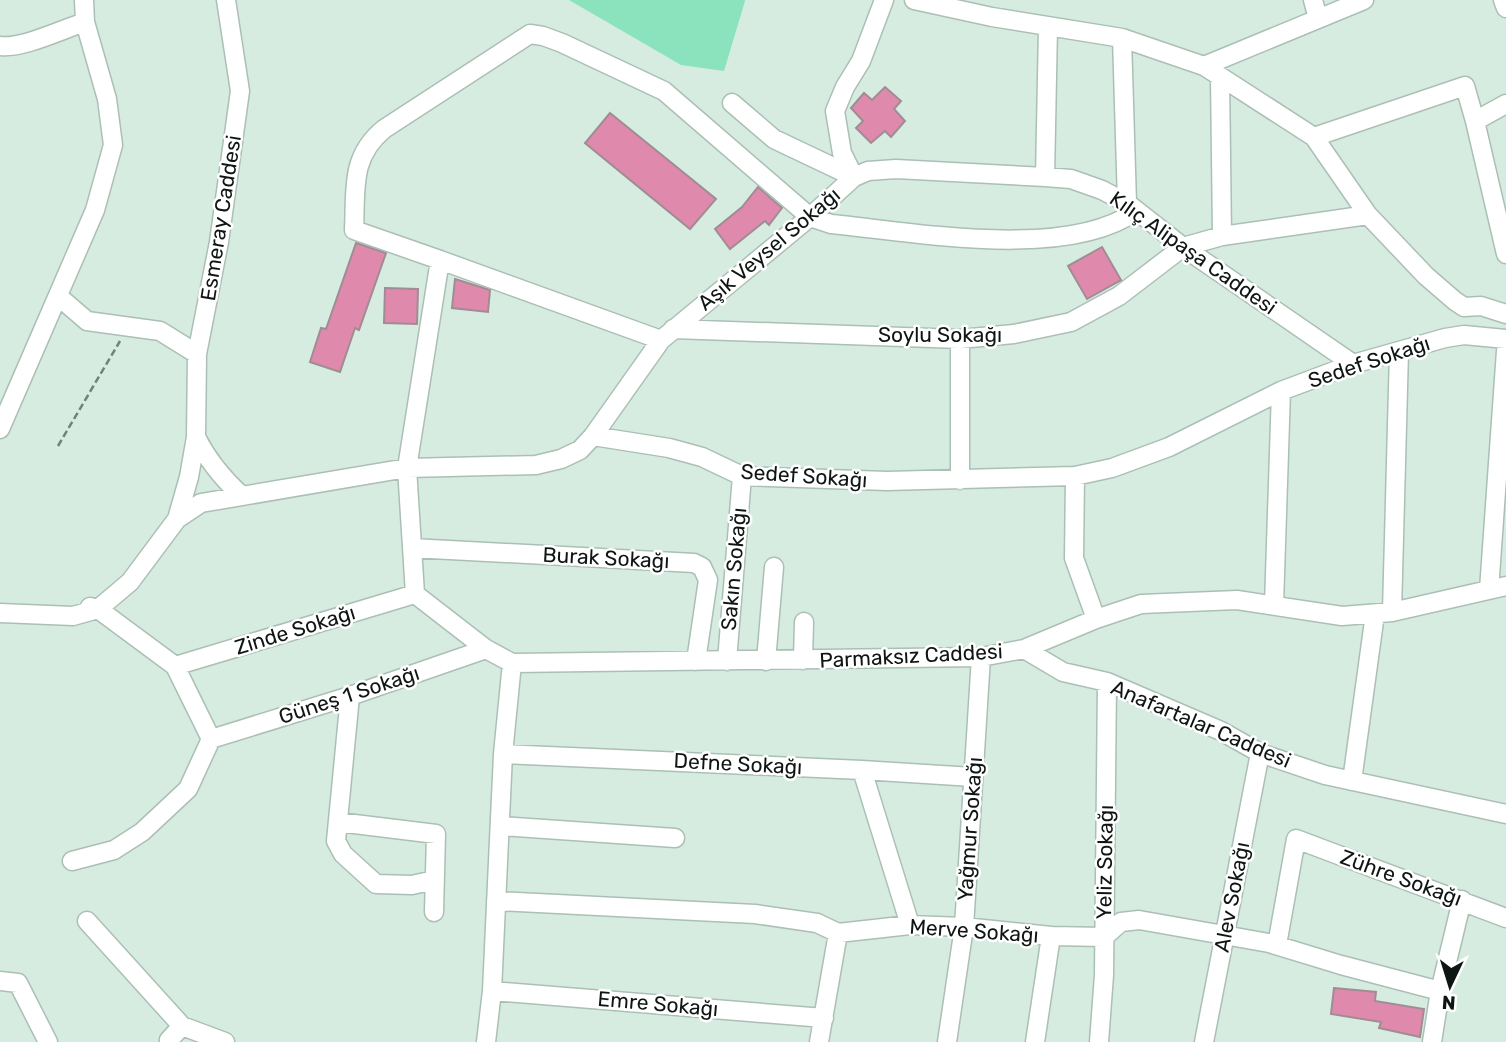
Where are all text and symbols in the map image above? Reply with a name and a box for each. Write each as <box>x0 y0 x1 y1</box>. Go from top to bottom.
street label: Esmeray Caddesi <box>195 133 246 303</box>
street label: Aşık Veysel Sokağı <box>692 182 845 315</box>
street label: Kılıç Alipaşa Caddesi <box>1105 186 1282 320</box>
street label: Soylu Sokağı <box>878 322 1002 347</box>
street label: Sedef Sokağı <box>1305 330 1433 393</box>
street label: Sedef Sokağı <box>740 459 868 492</box>
street label: Sakın Sokağı <box>716 506 751 632</box>
street label: Burak Sokağı <box>542 542 670 573</box>
street label: Zinde Sokağı <box>232 599 358 660</box>
street label: Parmaksız Caddesi <box>819 638 1003 673</box>
street label: Güneş 1 Sokağı <box>275 660 422 729</box>
street label: Anafartalar Caddesi <box>1107 674 1295 773</box>
street label: Defne Sokağı <box>673 748 803 779</box>
street label: Yağmur Sokağı <box>952 756 987 902</box>
street label: Yeliz Sokağı <box>1091 805 1118 919</box>
street label: Alev Sokağı <box>1209 840 1254 954</box>
street label: Zühre Sokağı <box>1337 844 1465 911</box>
street label: Merve Sokağı <box>909 914 1040 947</box>
north arrow <box>1415 951 1485 1021</box>
street label: Emre Sokağı <box>597 986 719 1021</box>
text: N <box>1441 991 1456 1014</box>

